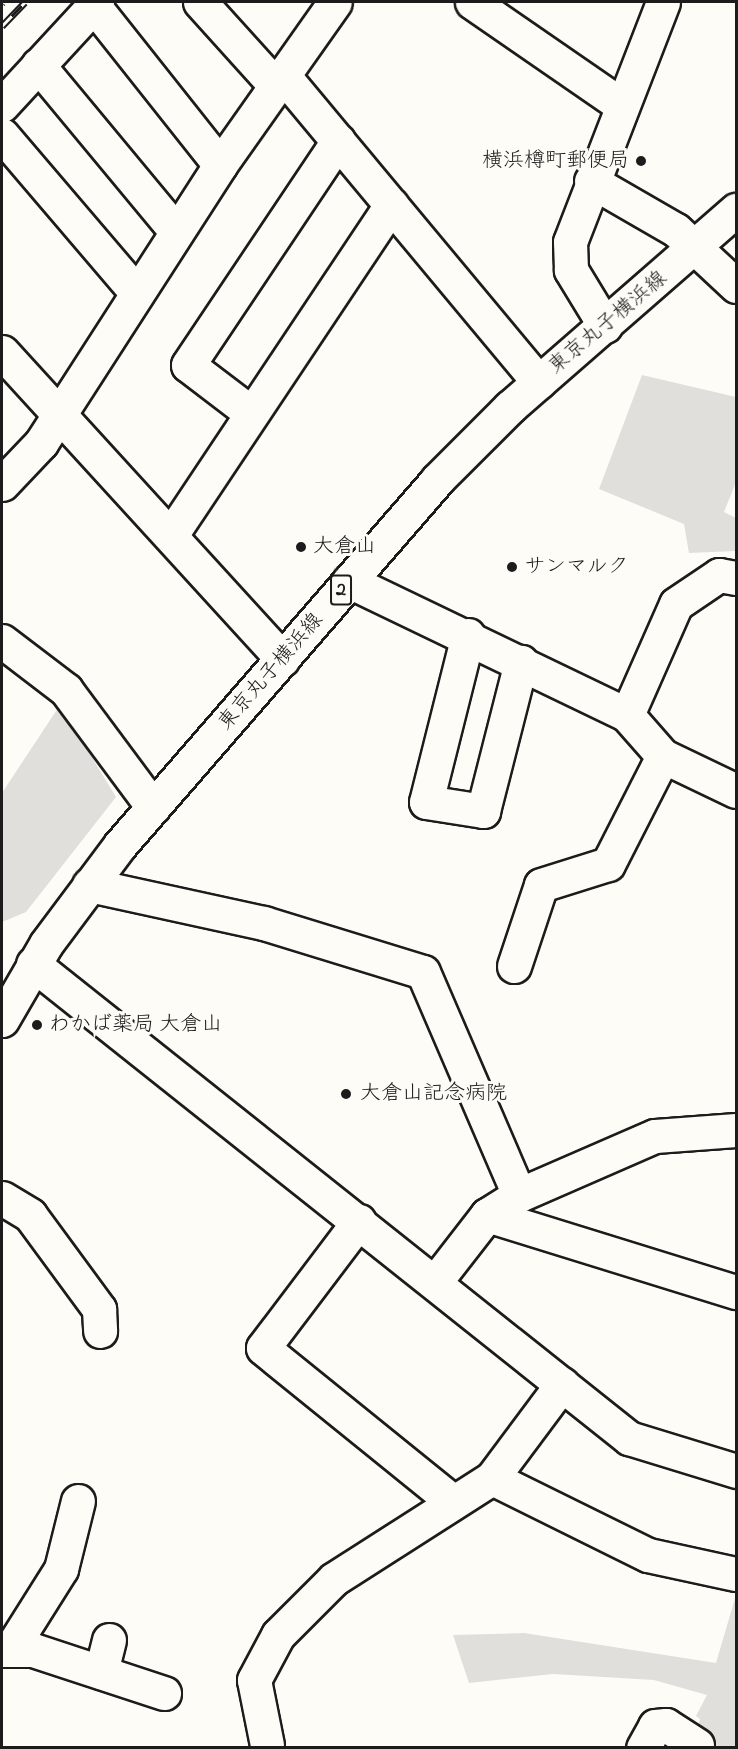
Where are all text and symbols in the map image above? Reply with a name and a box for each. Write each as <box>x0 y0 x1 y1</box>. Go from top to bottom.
place label: 横浜樽町郵便局 <box>482 148 629 174</box>
marker: 横浜樽町郵便局 <box>634 154 648 168</box>
street label: 東京丸子横浜線 <box>544 266 672 380</box>
place label: 大倉山 <box>313 534 376 560</box>
marker: 大倉山 <box>294 540 308 554</box>
place label: サンマルク <box>524 554 629 580</box>
marker: サンマルク <box>505 560 519 574</box>
road number: 2 <box>329 573 353 607</box>
street label: 東京丸子横浜線 <box>213 608 329 736</box>
place label: わかば薬局 大倉山 <box>49 1012 222 1038</box>
marker: わかば薬局 大倉山 <box>30 1018 44 1032</box>
place label: 大倉山記念病院 <box>360 1081 507 1107</box>
marker: 大倉山記念病院 <box>337 1085 355 1103</box>

